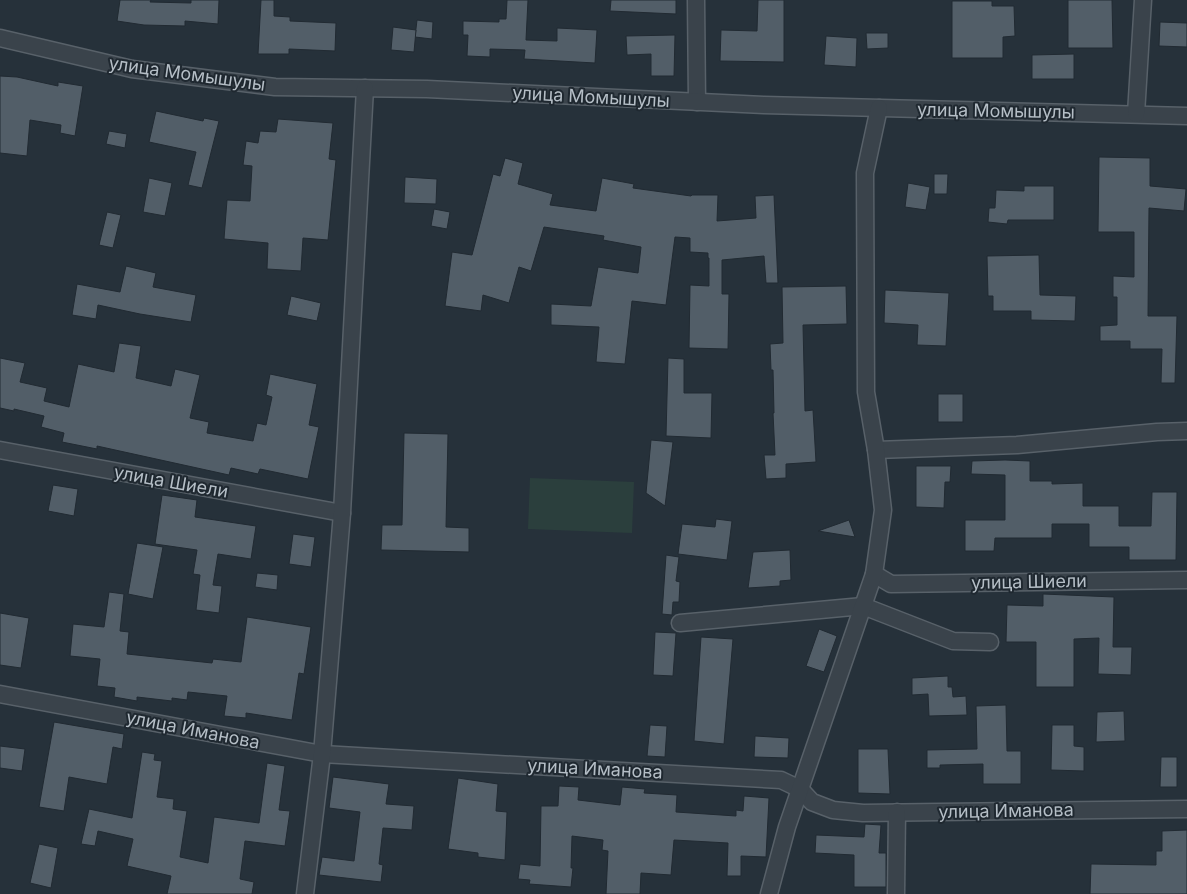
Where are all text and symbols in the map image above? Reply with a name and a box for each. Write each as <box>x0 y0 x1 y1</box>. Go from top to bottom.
street label: улица Момышулы <box>107 52 267 95</box>
street label: улица Момышулы <box>512 82 670 111</box>
street label: улица Момышулы <box>917 99 1075 122</box>
street label: улица Шиели <box>112 461 230 502</box>
street label: улица Шиели <box>971 570 1087 593</box>
street label: улица Иманова <box>125 706 262 753</box>
street label: улица Иманова <box>527 754 663 783</box>
street label: улица Иманова <box>938 799 1074 822</box>

